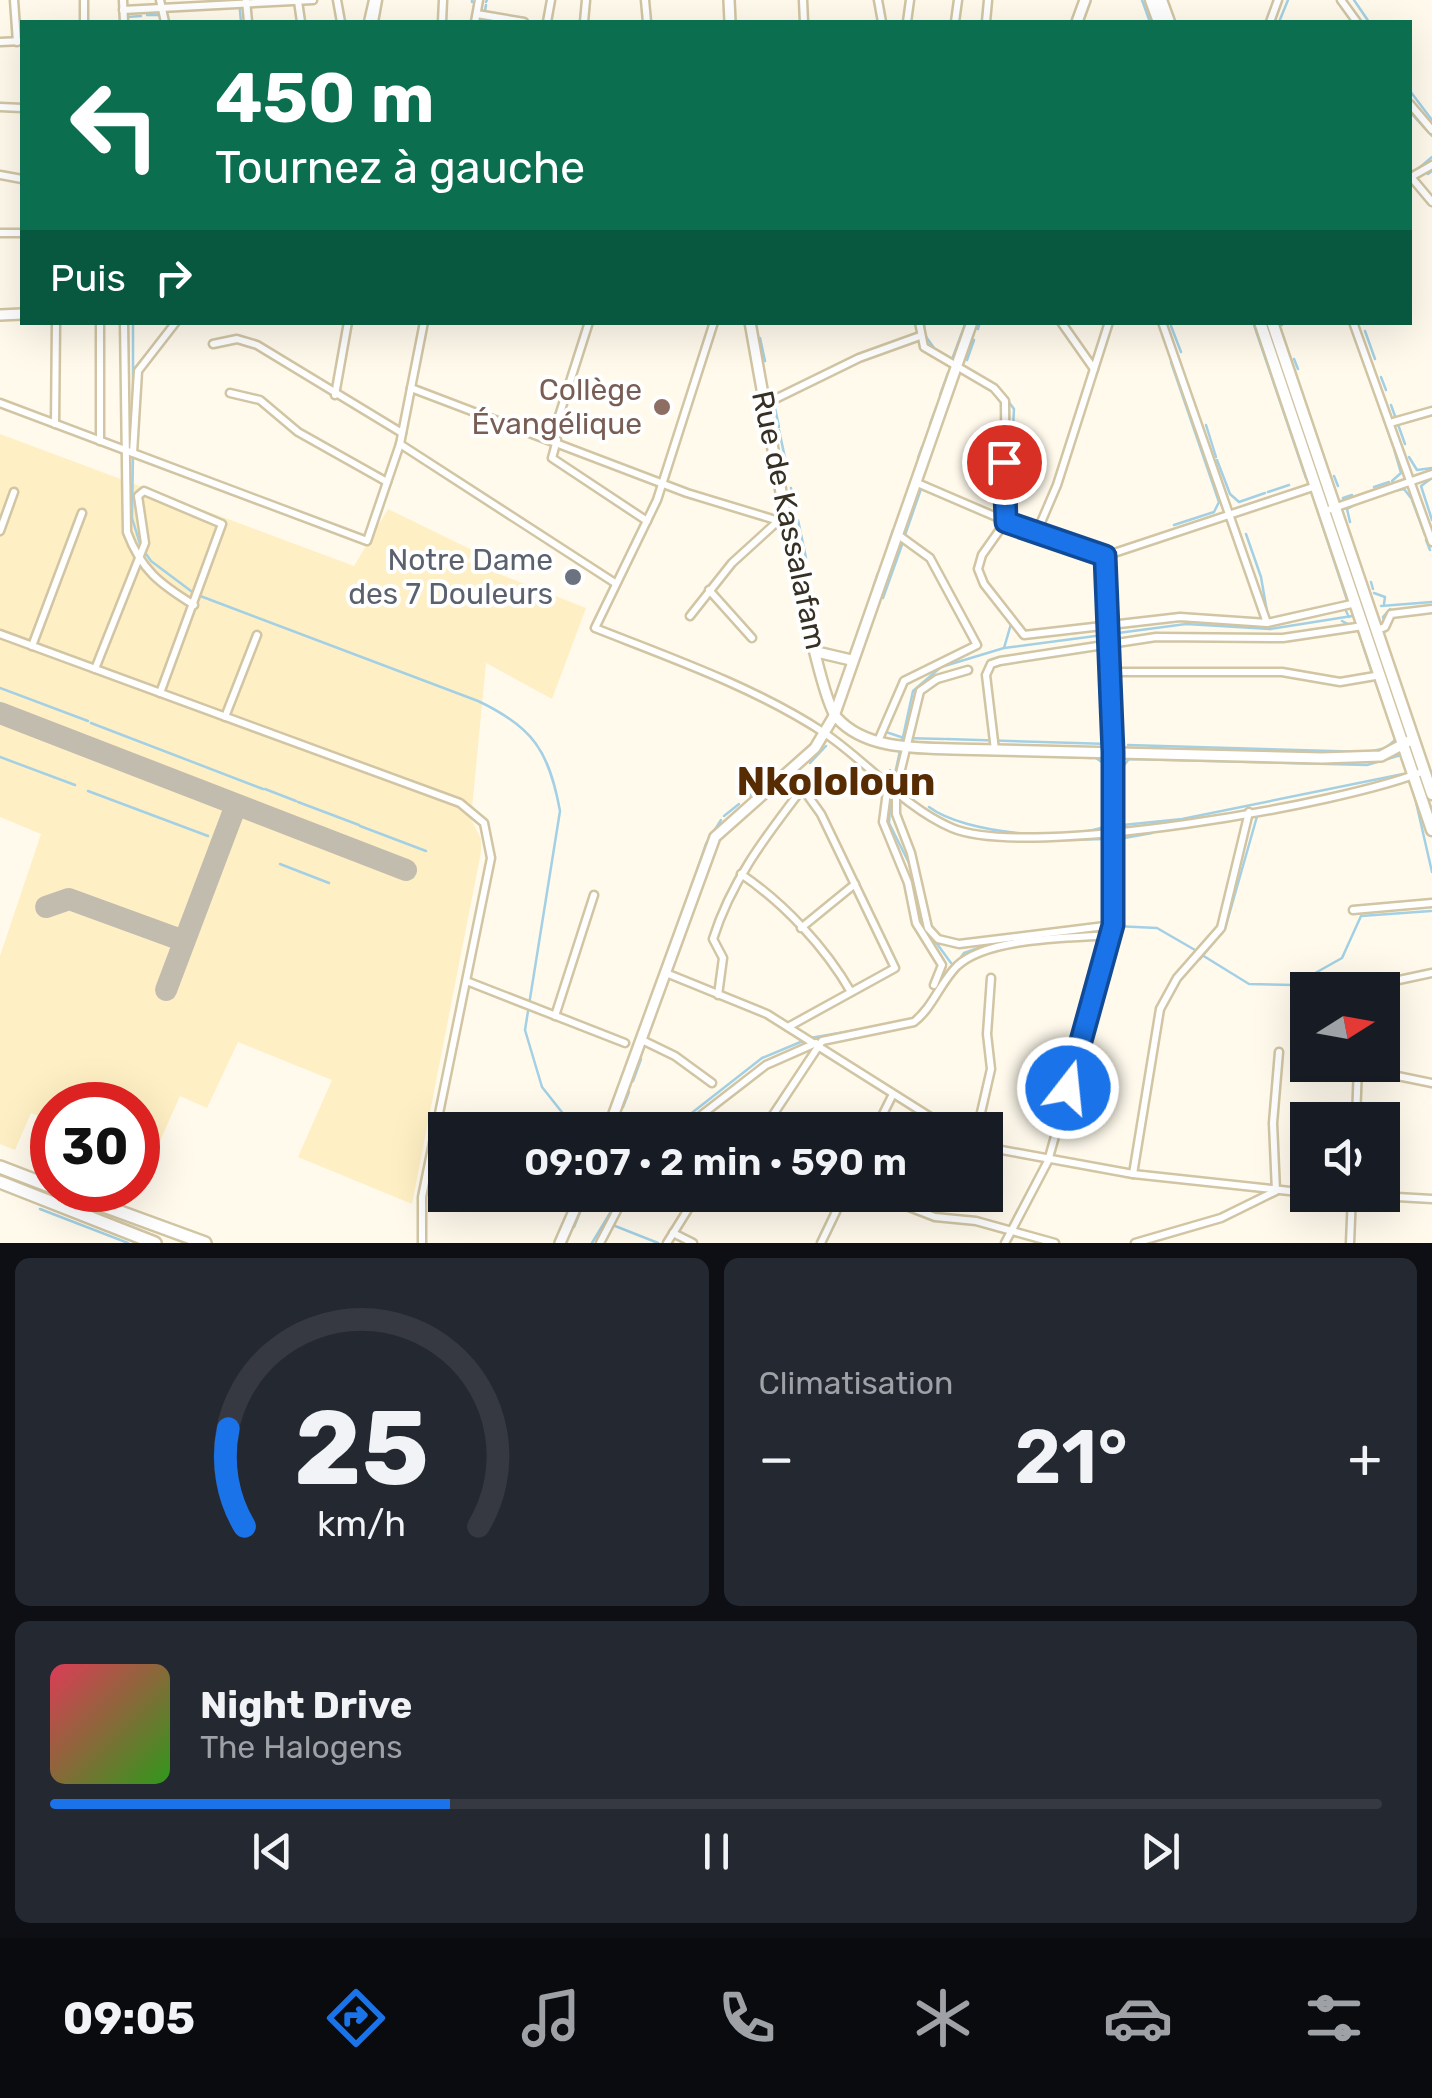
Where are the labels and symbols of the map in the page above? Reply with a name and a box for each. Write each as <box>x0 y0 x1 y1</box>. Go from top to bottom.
place label: Collège Évangélique <box>472 372 642 442</box>
street label: Rue de Kassalafam <box>744 387 834 653</box>
marker: Collège Évangélique <box>651 396 673 418</box>
pin <box>962 420 1047 505</box>
place label: Notre Dame des 7 Douleurs <box>348 542 553 612</box>
marker: Notre Dame des 7 Douleurs <box>562 566 584 588</box>
district label: Nkololoun <box>737 758 935 805</box>
north arrow <box>1290 972 1400 1082</box>
position arrow <box>1016 1036 1120 1140</box>
speed limit sign: 30 <box>30 1082 160 1212</box>

